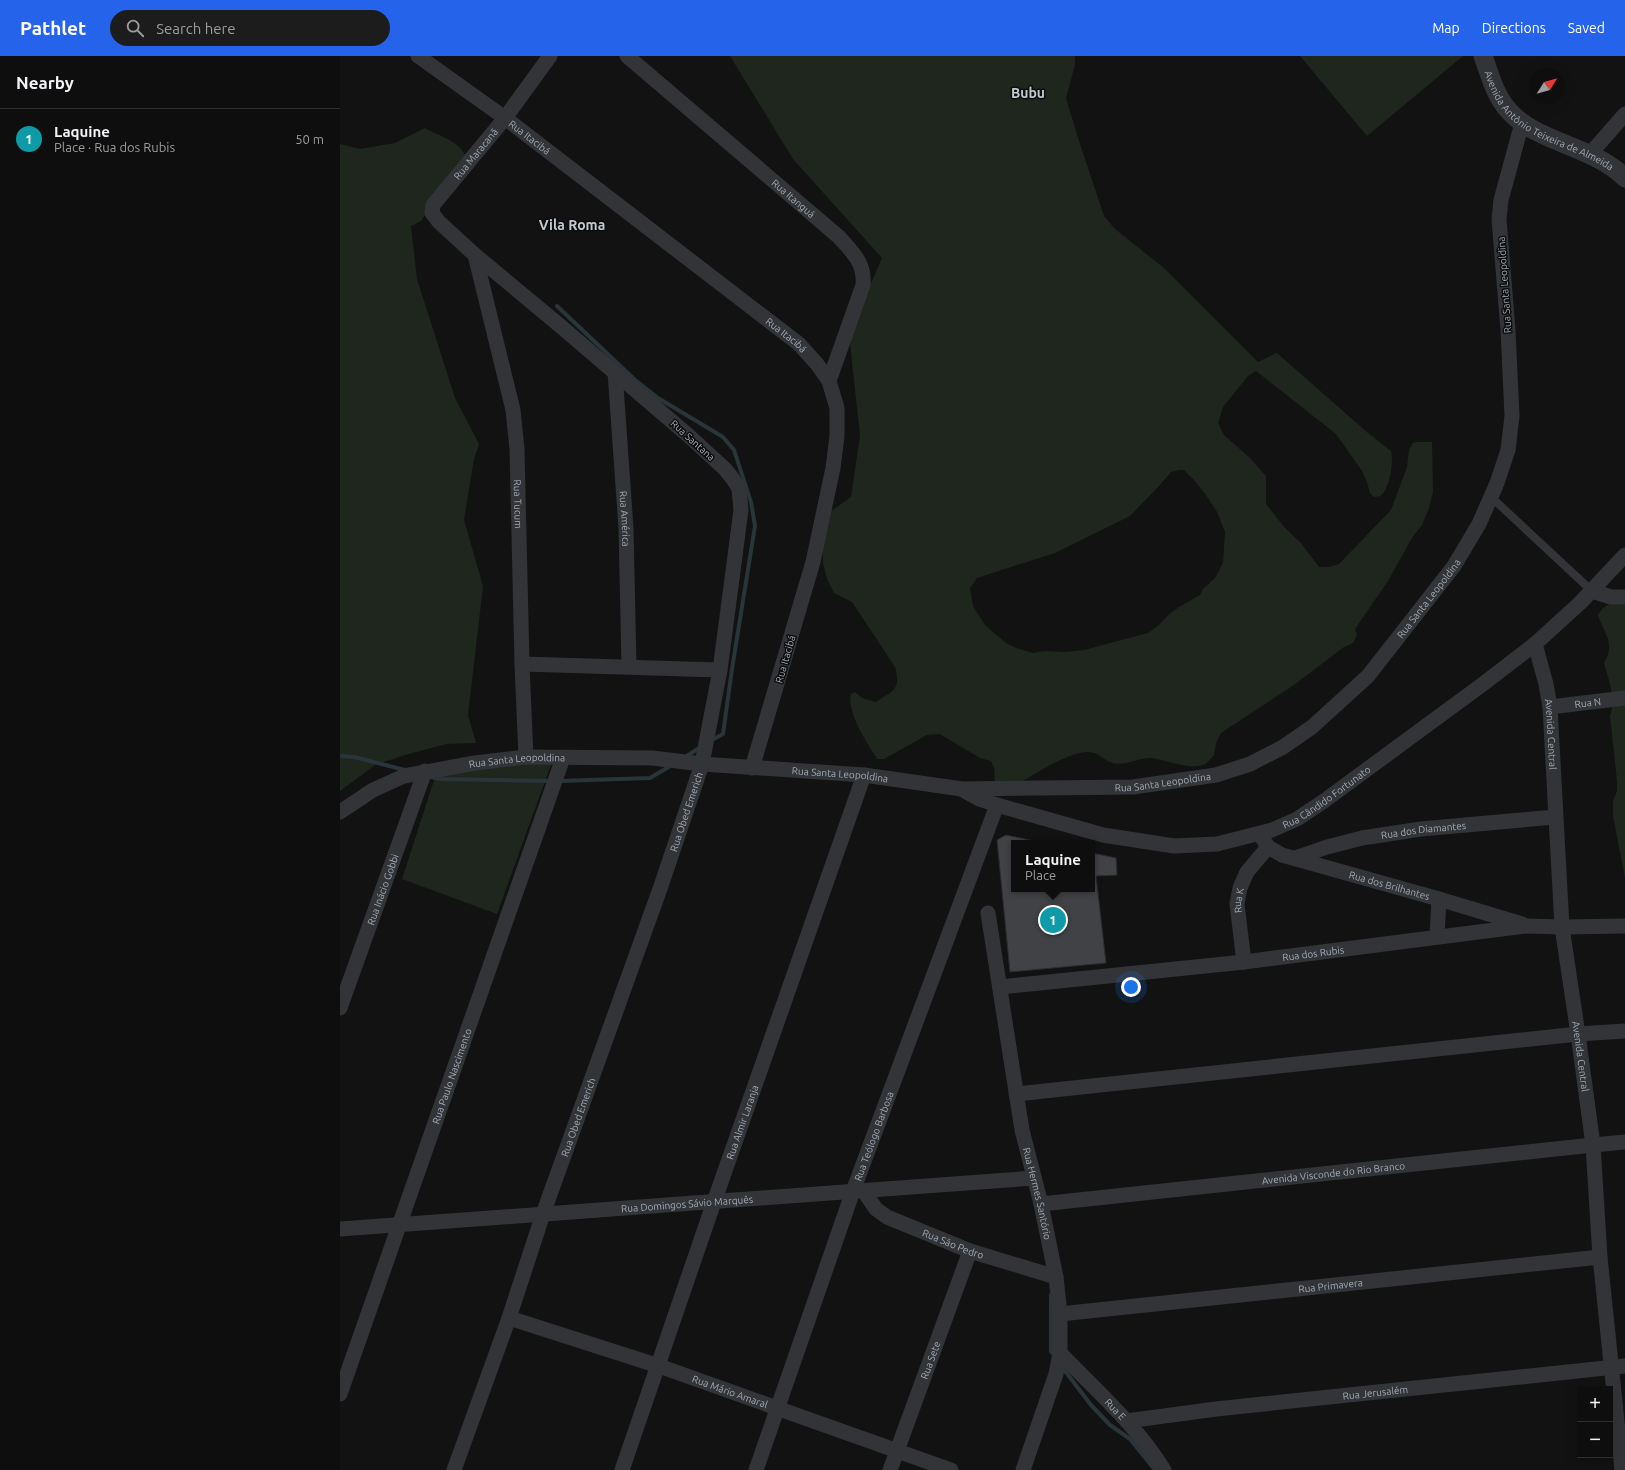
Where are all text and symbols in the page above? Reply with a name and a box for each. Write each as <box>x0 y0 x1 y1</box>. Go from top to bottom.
search box <box>110 10 390 46</box>
text: Pathlet <box>20 17 86 39</box>
icon: search <box>124 17 146 39</box>
text: Search here <box>156 20 236 37</box>
text: Map <box>1432 20 1460 36</box>
text: Directions <box>1482 20 1546 36</box>
text: Saved <box>1568 20 1605 36</box>
north arrow <box>1529 68 1565 104</box>
street label: Avenida Antônio Teixeira de Almeida <box>1483 69 1615 172</box>
text: Nearby <box>16 73 74 92</box>
district label: Bubu <box>1011 85 1045 101</box>
street label: Rua Itacibá <box>507 118 552 157</box>
text: Laquine <box>54 123 110 140</box>
street label: Rua Maracanã <box>452 126 500 182</box>
text: 1 <box>25 132 33 146</box>
text: 50 m <box>295 132 324 146</box>
text: Place · Rua dos Rubis <box>54 140 175 154</box>
street label: Rua Itanguá <box>769 177 817 220</box>
district label: Vila Roma <box>539 217 605 233</box>
street label: Rua Santa Leopoldina <box>1496 236 1513 334</box>
street label: Rua Itacibá <box>763 316 809 355</box>
street label: Rua Santana <box>668 418 717 463</box>
street label: Rua Tucum <box>512 479 524 529</box>
street label: Rua América <box>617 490 631 547</box>
street label: Rua Santa Leopoldina <box>1395 557 1463 640</box>
street label: Rua Itacibá <box>773 634 798 684</box>
street label: Rua N <box>1574 696 1602 710</box>
street label: Avenida Central <box>1543 698 1558 770</box>
street label: Rua Santa Leopoldina <box>468 752 565 770</box>
street label: Rua Cândido Fortunato <box>1281 764 1373 831</box>
street label: Rua Santa Leopoldina <box>791 765 889 784</box>
street label: Rua Obed Emerich <box>668 771 705 853</box>
street label: Rua Santa Leopoldina <box>1115 771 1212 793</box>
street label: Rua dos Diamantes <box>1380 820 1467 841</box>
popup <box>1011 840 1095 892</box>
text: Laquine <box>1025 851 1081 868</box>
street label: Rua Inácio Gobbi <box>365 853 401 927</box>
text: Place <box>1025 868 1056 882</box>
street label: Rua dos Brilhantes <box>1348 869 1431 902</box>
street label: Rua K <box>1232 887 1246 914</box>
pin: 1 <box>1040 905 1066 935</box>
street label: Rua dos Rubis <box>1282 944 1345 963</box>
your location <box>1121 977 1141 997</box>
street label: Avenida Central <box>1570 1021 1591 1093</box>
street label: Rua Paulo Nascimento <box>430 1027 474 1125</box>
street label: Rua Obed Emerich <box>559 1076 598 1158</box>
street label: Rua Almir Laranja <box>724 1084 761 1161</box>
street label: Rua Teólogo Barbosa <box>852 1090 896 1183</box>
street label: Rua Hermes Santório <box>1021 1146 1053 1241</box>
street label: Avenida Visconde do Rio Branco <box>1261 1160 1406 1186</box>
street label: Rua Domingos Sávio Marquês <box>621 1194 753 1214</box>
street label: Rua São Pedro <box>921 1227 985 1261</box>
street label: Rua Primavera <box>1298 1277 1363 1295</box>
street label: Rua Sete <box>919 1340 943 1381</box>
street label: Rua Mário Amaral <box>691 1373 770 1410</box>
street label: Rua Jerusalém <box>1342 1384 1409 1402</box>
map controls <box>1577 1386 1613 1458</box>
button: + <box>1577 1386 1613 1422</box>
street label: Rua E <box>1103 1397 1128 1423</box>
button: − <box>1577 1422 1613 1458</box>

